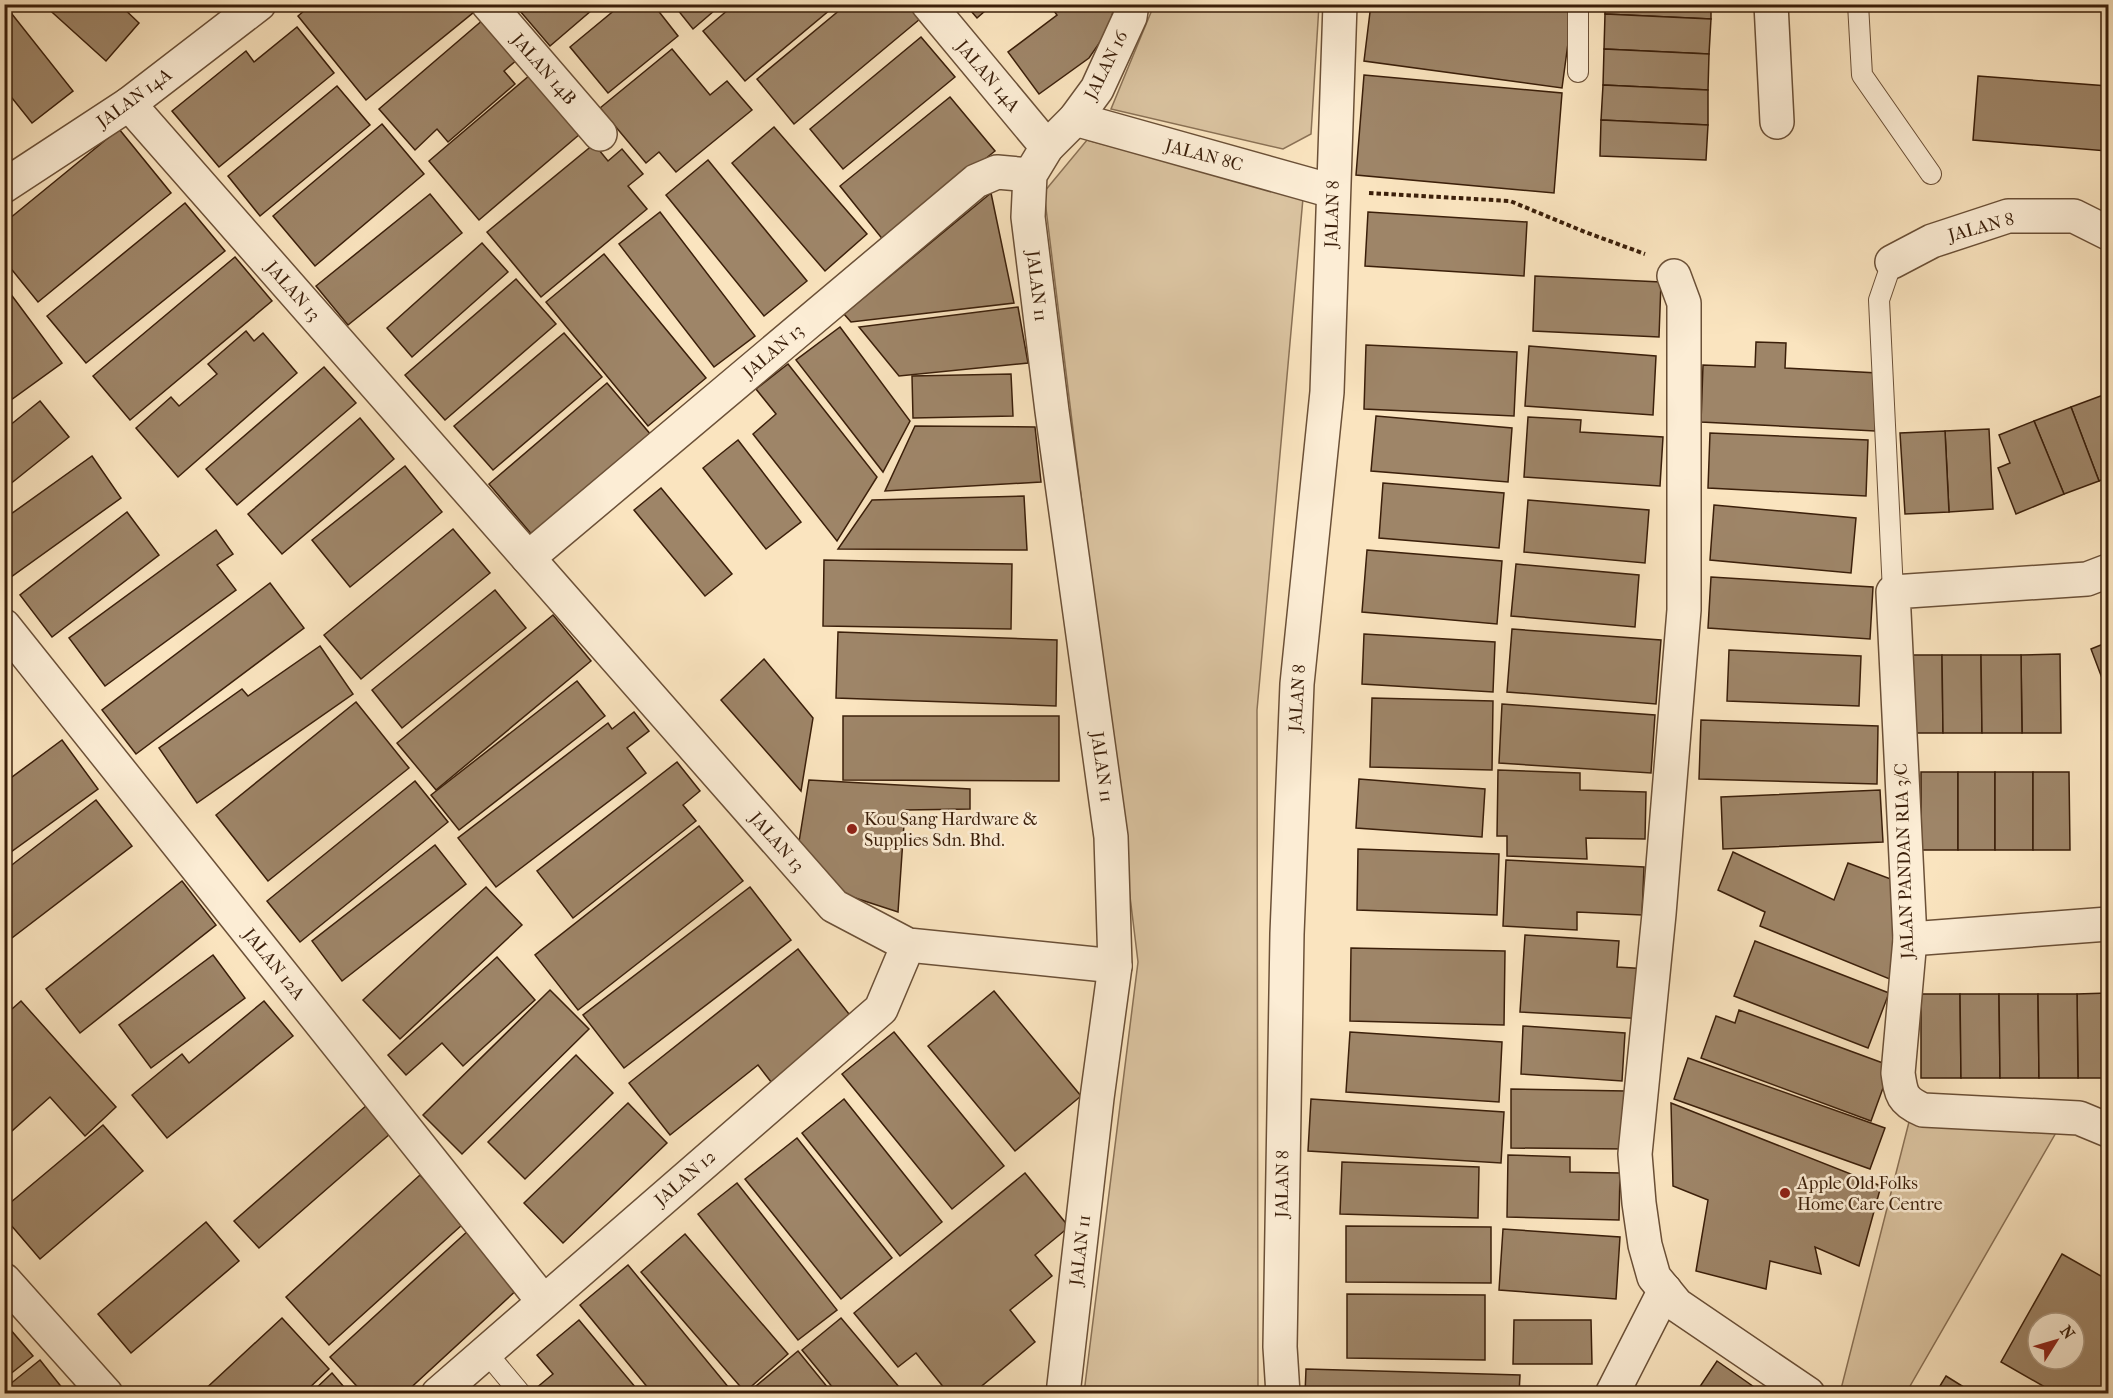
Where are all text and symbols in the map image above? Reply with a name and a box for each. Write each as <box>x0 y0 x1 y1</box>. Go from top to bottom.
street label: JALAN 16 <box>1079 27 1133 105</box>
street label: JALAN 14B <box>506 28 580 109</box>
street label: JALAN 14A <box>950 35 1024 117</box>
street label: JALAN 14A <box>91 64 176 134</box>
street label: JALAN 8C <box>1161 135 1245 176</box>
street label: JALAN 8 <box>1321 180 1344 250</box>
street label: JALAN 8 <box>1944 209 2017 247</box>
street label: JALAN 11 <box>1021 247 1051 323</box>
street label: JALAN 13 <box>260 256 324 326</box>
street label: JALAN 13 <box>737 320 808 384</box>
street label: JALAN 8 <box>1285 664 1310 735</box>
street label: JALAN 11 <box>1086 728 1117 804</box>
street label: JALAN PANDAN RIA 3/C <box>1891 763 1918 961</box>
street label: JALAN 13 <box>744 807 808 877</box>
place label: Kou Sang Hardware & Supplies Sdn. Bhd. <box>864 809 1038 851</box>
marker: Kou Sang Hardware & Supplies Sdn. Bhd. <box>845 822 859 836</box>
street label: JALAN 12A <box>237 923 309 1005</box>
street label: JALAN 12 <box>649 1146 720 1212</box>
street label: JALAN 8 <box>1271 1150 1294 1220</box>
place label: Apple Old Folks Home Care Centre <box>1796 1173 1943 1215</box>
marker: Apple Old Folks Home Care Centre <box>1778 1186 1792 1200</box>
street label: JALAN 11 <box>1065 1213 1095 1289</box>
north arrow <box>2026 1311 2086 1371</box>
text: N <box>2056 1322 2079 1344</box>

